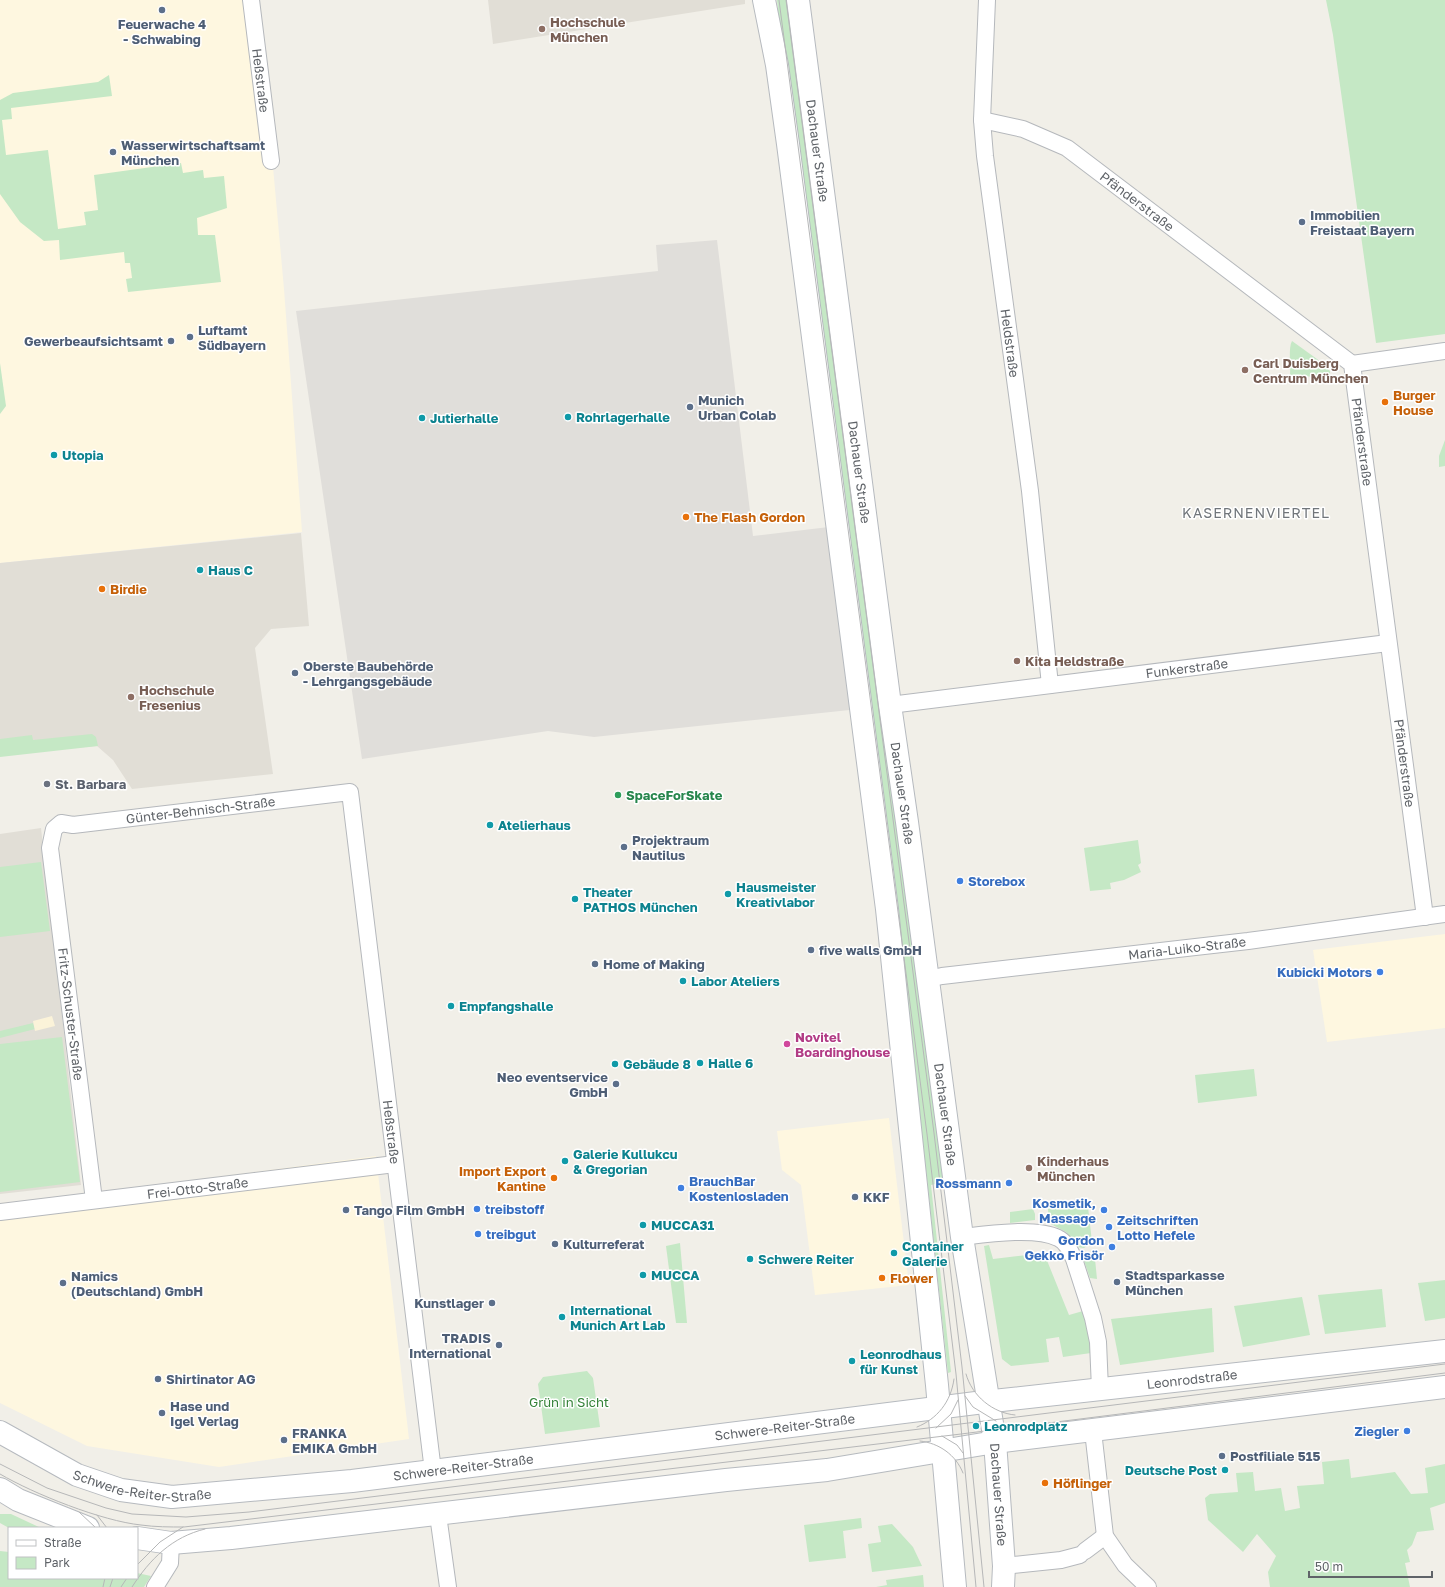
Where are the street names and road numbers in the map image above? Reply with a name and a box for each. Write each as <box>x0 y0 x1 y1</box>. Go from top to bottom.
street label: Heßstraße <box>249 47 273 113</box>
street label: Dachauer Straße <box>803 98 832 203</box>
street label: Pfänderstraße <box>1097 168 1177 234</box>
street label: Heldstraße <box>998 308 1023 378</box>
street label: Pfänderstraße <box>1349 397 1376 487</box>
street label: Dachauer Straße <box>845 420 874 524</box>
street label: Funkerstraße <box>1145 655 1229 681</box>
street label: Pfänderstraße <box>1391 718 1418 808</box>
street label: Dachauer Straße <box>887 741 918 845</box>
street label: Günter-Behnisch-Straße <box>125 793 276 827</box>
street label: Maria-Luiko-Straße <box>1127 933 1247 963</box>
street label: Fritz-Schuster-Straße <box>55 947 87 1081</box>
street label: Dachauer Straße <box>931 1062 960 1167</box>
street label: Heßstraße <box>380 1099 403 1165</box>
street label: Frei-Otto-Straße <box>146 1174 249 1202</box>
street label: Leonrodstraße <box>1146 1366 1238 1392</box>
street label: Schwere-Reiter-Straße <box>714 1410 856 1444</box>
street label: Dachauer Straße <box>987 1442 1011 1547</box>
street label: Schwere-Reiter-Straße <box>392 1450 534 1484</box>
street label: Schwere-Reiter-Straße <box>71 1466 212 1505</box>

